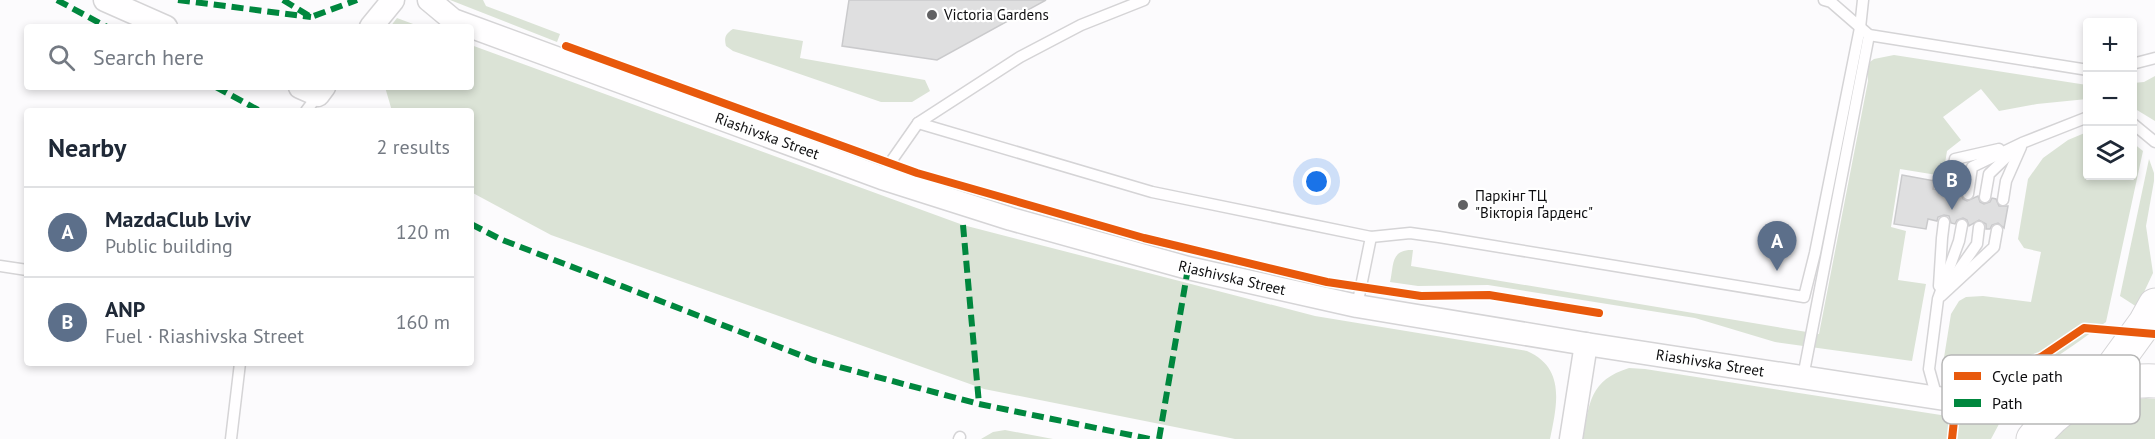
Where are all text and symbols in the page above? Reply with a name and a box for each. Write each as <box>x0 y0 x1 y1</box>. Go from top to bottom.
place label: Victoria Gardens <box>943 5 1049 24</box>
marker: Victoria Gardens <box>925 8 939 22</box>
map controls <box>2083 18 2137 180</box>
button: + <box>2083 18 2137 72</box>
search box <box>24 24 474 90</box>
icon: search <box>45 41 78 74</box>
text: Search here <box>93 43 204 71</box>
button: − <box>2083 72 2137 126</box>
street label: Riashivska Street <box>713 108 822 163</box>
button: layers <box>2083 126 2137 180</box>
text: Nearby <box>48 131 126 164</box>
text: 2 results <box>377 134 450 160</box>
pin: B <box>1932 160 1972 210</box>
your location <box>1302 167 1331 196</box>
place label: Паркінг ТЦ "Вікторія Ґарденс" <box>1475 186 1593 222</box>
marker: Паркінг ТЦ "Вікторія Ґарденс" <box>1456 198 1470 212</box>
text: MazdaClub Lviv <box>105 205 251 233</box>
text: A <box>61 219 74 245</box>
text: 120 m <box>396 219 450 245</box>
pin: A <box>1758 222 1796 271</box>
text: Public building <box>105 233 233 259</box>
street label: Riashivska Street <box>1177 256 1288 299</box>
text: ANP <box>105 295 145 323</box>
text: B <box>62 309 73 335</box>
text: 160 m <box>396 309 450 335</box>
text: Fuel · Riashivska Street <box>105 323 304 349</box>
street label: Riashivska Street <box>1655 345 1766 380</box>
legend <box>1942 355 2140 424</box>
text: Cycle path <box>1992 366 2063 386</box>
text: Path <box>1992 393 2023 413</box>

